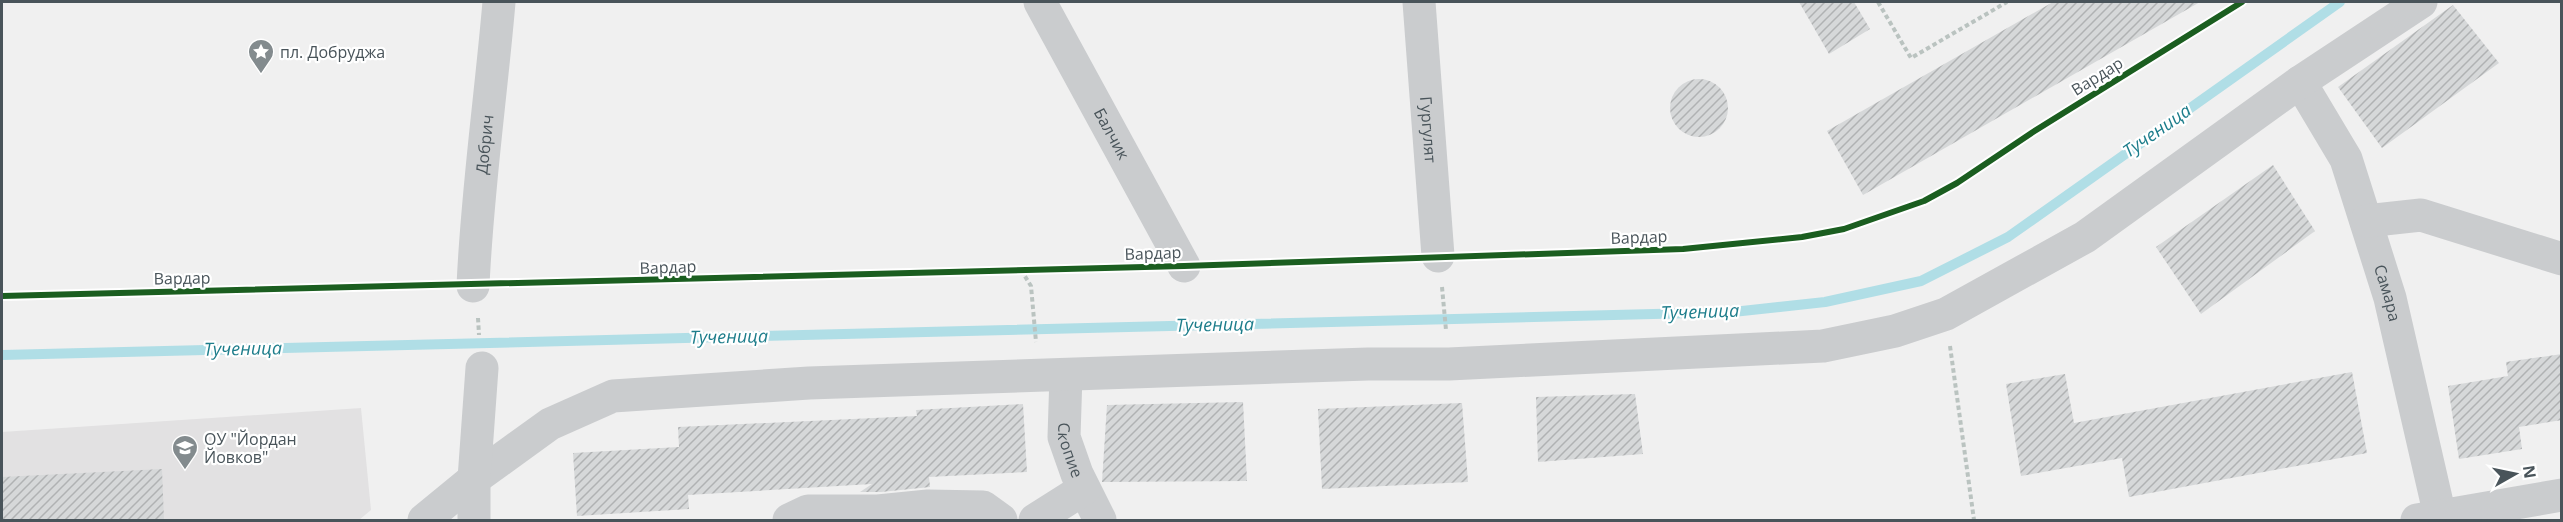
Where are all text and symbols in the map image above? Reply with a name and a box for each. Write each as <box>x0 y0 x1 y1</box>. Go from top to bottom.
place icon: пл. Добруджа <box>246 37 276 75</box>
place label: пл. Добруджа <box>280 41 385 63</box>
street label: Вардар <box>2067 52 2127 100</box>
street label: Гургулят <box>1415 96 1442 164</box>
water label: Тученица <box>2117 98 2195 162</box>
street label: Балчик <box>1089 104 1135 164</box>
street label: Добрич <box>470 114 499 175</box>
street label: Вардар <box>1610 225 1668 249</box>
street label: Вардар <box>1124 241 1182 265</box>
street label: Вардар <box>639 255 697 279</box>
street label: Самара <box>2369 262 2406 324</box>
street label: Вардар <box>153 267 211 289</box>
water label: Тученица <box>1660 298 1739 324</box>
water label: Тученица <box>1176 311 1254 337</box>
water label: Тученица <box>690 323 768 349</box>
water label: Тученица <box>204 335 282 361</box>
street label: Скопие <box>1053 422 1088 481</box>
place label: ОУ "Йордан Йовков" <box>204 428 297 468</box>
school or university icon: ОУ "Йордан Йовков" <box>170 433 200 471</box>
north arrow <box>2485 444 2545 504</box>
text: N <box>2518 464 2542 480</box>

